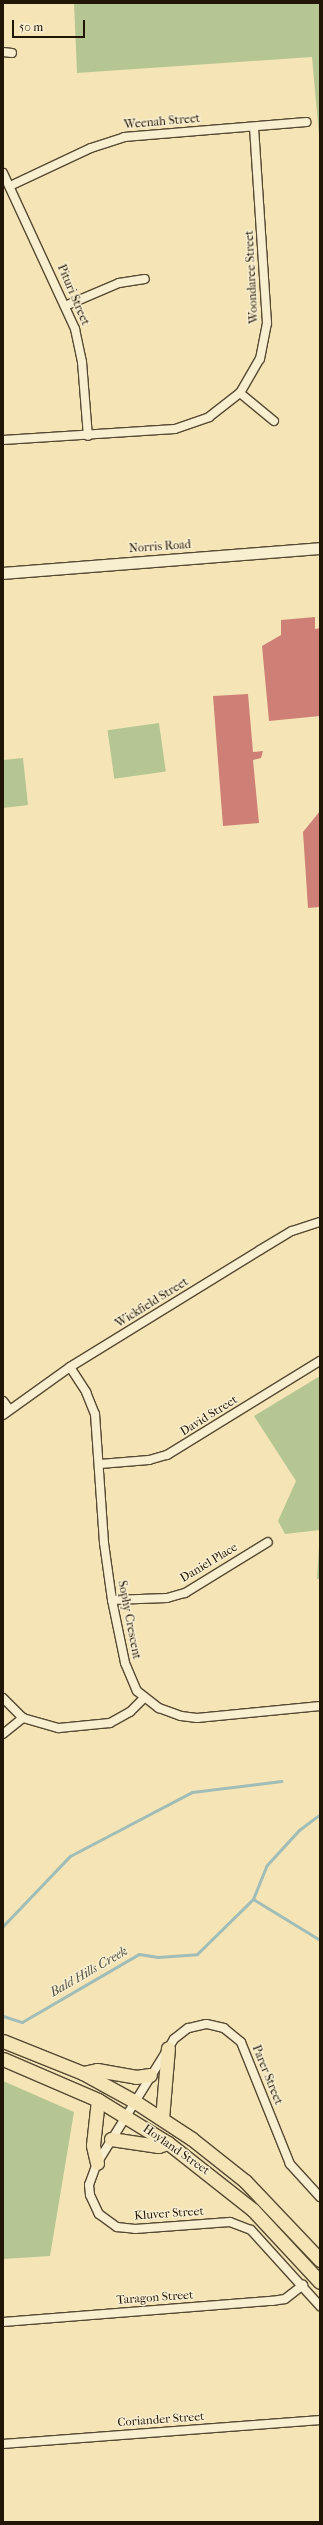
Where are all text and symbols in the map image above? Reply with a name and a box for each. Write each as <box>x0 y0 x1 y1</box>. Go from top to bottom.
scale bar <box>14 12 87 38</box>
text: 50 m <box>19 20 43 34</box>
street label: Weenah Street <box>123 112 201 132</box>
street label: Woondaree Street <box>242 230 262 324</box>
street label: Pituri Street <box>54 262 92 328</box>
street label: Norris Road <box>128 538 192 556</box>
street label: Wickfield Street <box>113 1275 191 1331</box>
street label: David Street <box>178 1393 240 1439</box>
street label: Daniel Place <box>178 1540 240 1586</box>
street label: Sophy Crescent <box>114 1579 144 1661</box>
water label: Bald Hills Creek <box>47 1943 131 2001</box>
street label: Parer Street <box>249 2043 285 2107</box>
street label: Hoyland Street <box>140 2122 212 2178</box>
street label: Kluver Street <box>134 2204 204 2224</box>
street label: Taragon Street <box>116 2288 194 2308</box>
street label: Coriander Street <box>117 2410 205 2430</box>

